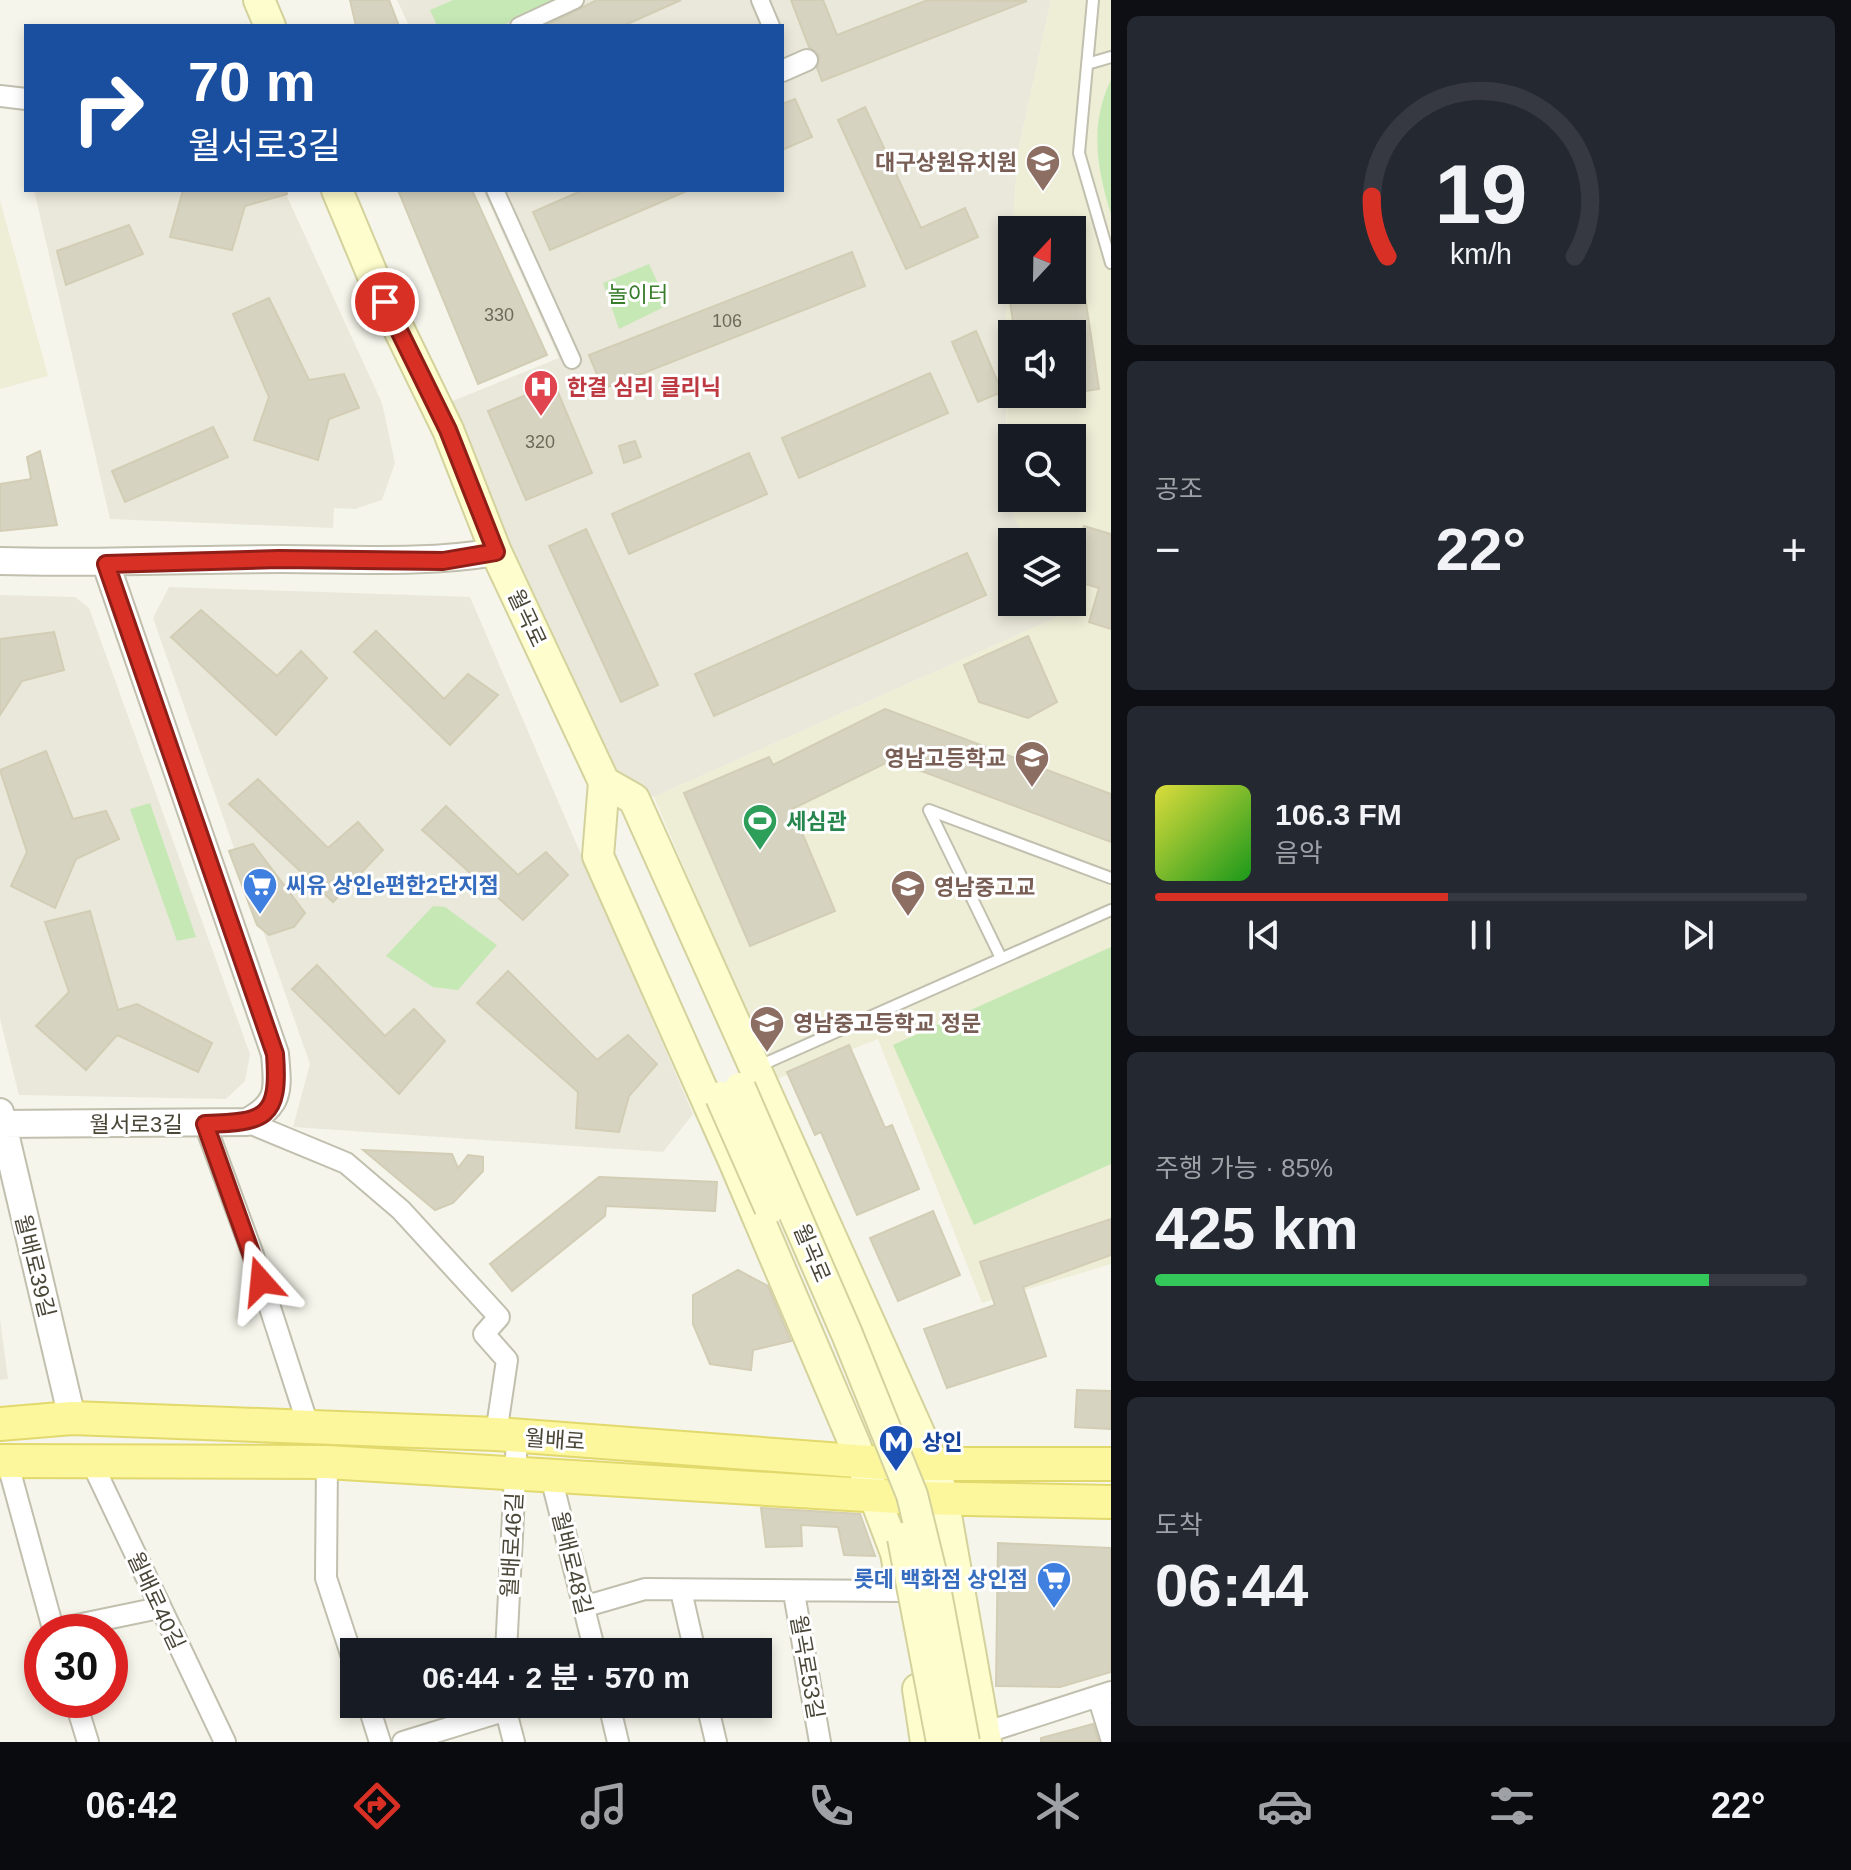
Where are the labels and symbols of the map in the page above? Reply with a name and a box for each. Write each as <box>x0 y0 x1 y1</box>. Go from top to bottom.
school or university icon: 대구상원유치원 <box>1024 143 1062 193</box>
place label: 대구상원유치원 <box>875 150 1017 175</box>
north arrow <box>998 216 1086 304</box>
pin <box>351 268 419 336</box>
park label: 놀이터 <box>608 282 668 307</box>
house number: 330 <box>484 305 514 325</box>
house number: 106 <box>712 311 742 331</box>
hospital icon: 한결 심리 클리닉 <box>522 368 560 418</box>
place label: 한결 심리 클리닉 <box>567 375 721 400</box>
house number: 320 <box>525 432 555 452</box>
street label: 월곡로 <box>503 585 551 651</box>
school or university icon: 영남고등학교 <box>1013 739 1051 789</box>
place label: 영남고등학교 <box>885 746 1006 771</box>
sports icon: 세심관 <box>741 802 779 852</box>
place label: 세심관 <box>786 809 847 834</box>
supermarket icon: 씨유 상인e편한2단지점 <box>241 866 279 916</box>
school or university icon: 영남중고교 <box>889 868 927 918</box>
place label: 씨유 상인e편한2단지점 <box>286 873 499 898</box>
place label: 영남중고교 <box>934 875 1035 900</box>
school or university icon: 영남중고등학교 정문 <box>748 1004 786 1054</box>
place label: 영남중고등학교 정문 <box>793 1011 981 1036</box>
street label: 월서로3길 <box>89 1112 183 1137</box>
street label: 월배로39길 <box>10 1212 60 1320</box>
street label: 월곡로 <box>789 1220 835 1286</box>
position arrow <box>219 1239 303 1323</box>
metro station icon: 상인 <box>877 1423 915 1473</box>
street label: 월배로 <box>524 1425 586 1455</box>
place label: 상인 <box>922 1430 962 1455</box>
street label: 월배로46길 <box>497 1492 527 1598</box>
street label: 월배로48길 <box>547 1509 597 1617</box>
street label: 월배로40길 <box>122 1548 190 1654</box>
supermarket icon: 롯데 백화점 상인점 <box>1035 1560 1073 1610</box>
place label: 롯데 백화점 상인점 <box>854 1567 1028 1592</box>
street label: 월곡로53길 <box>786 1613 828 1721</box>
speed limit sign: 30 <box>24 1614 128 1718</box>

